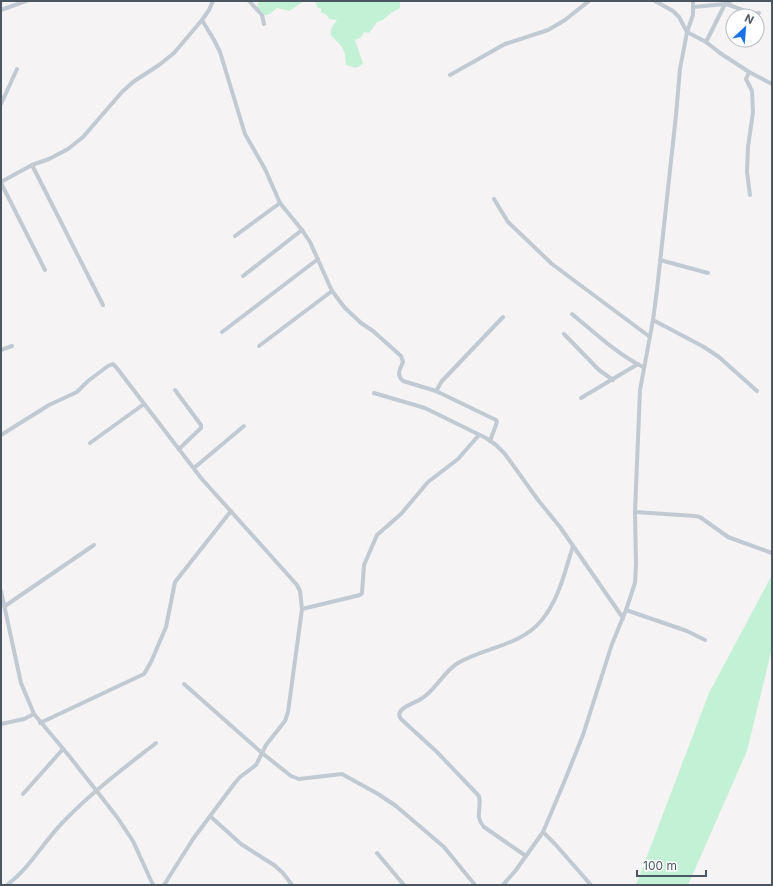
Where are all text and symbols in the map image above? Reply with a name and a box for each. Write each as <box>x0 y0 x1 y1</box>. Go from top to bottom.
north arrow <box>725 8 765 48</box>
text: N <box>743 11 756 27</box>
scale bar <box>637 852 706 878</box>
text: 100 m <box>643 858 677 873</box>

